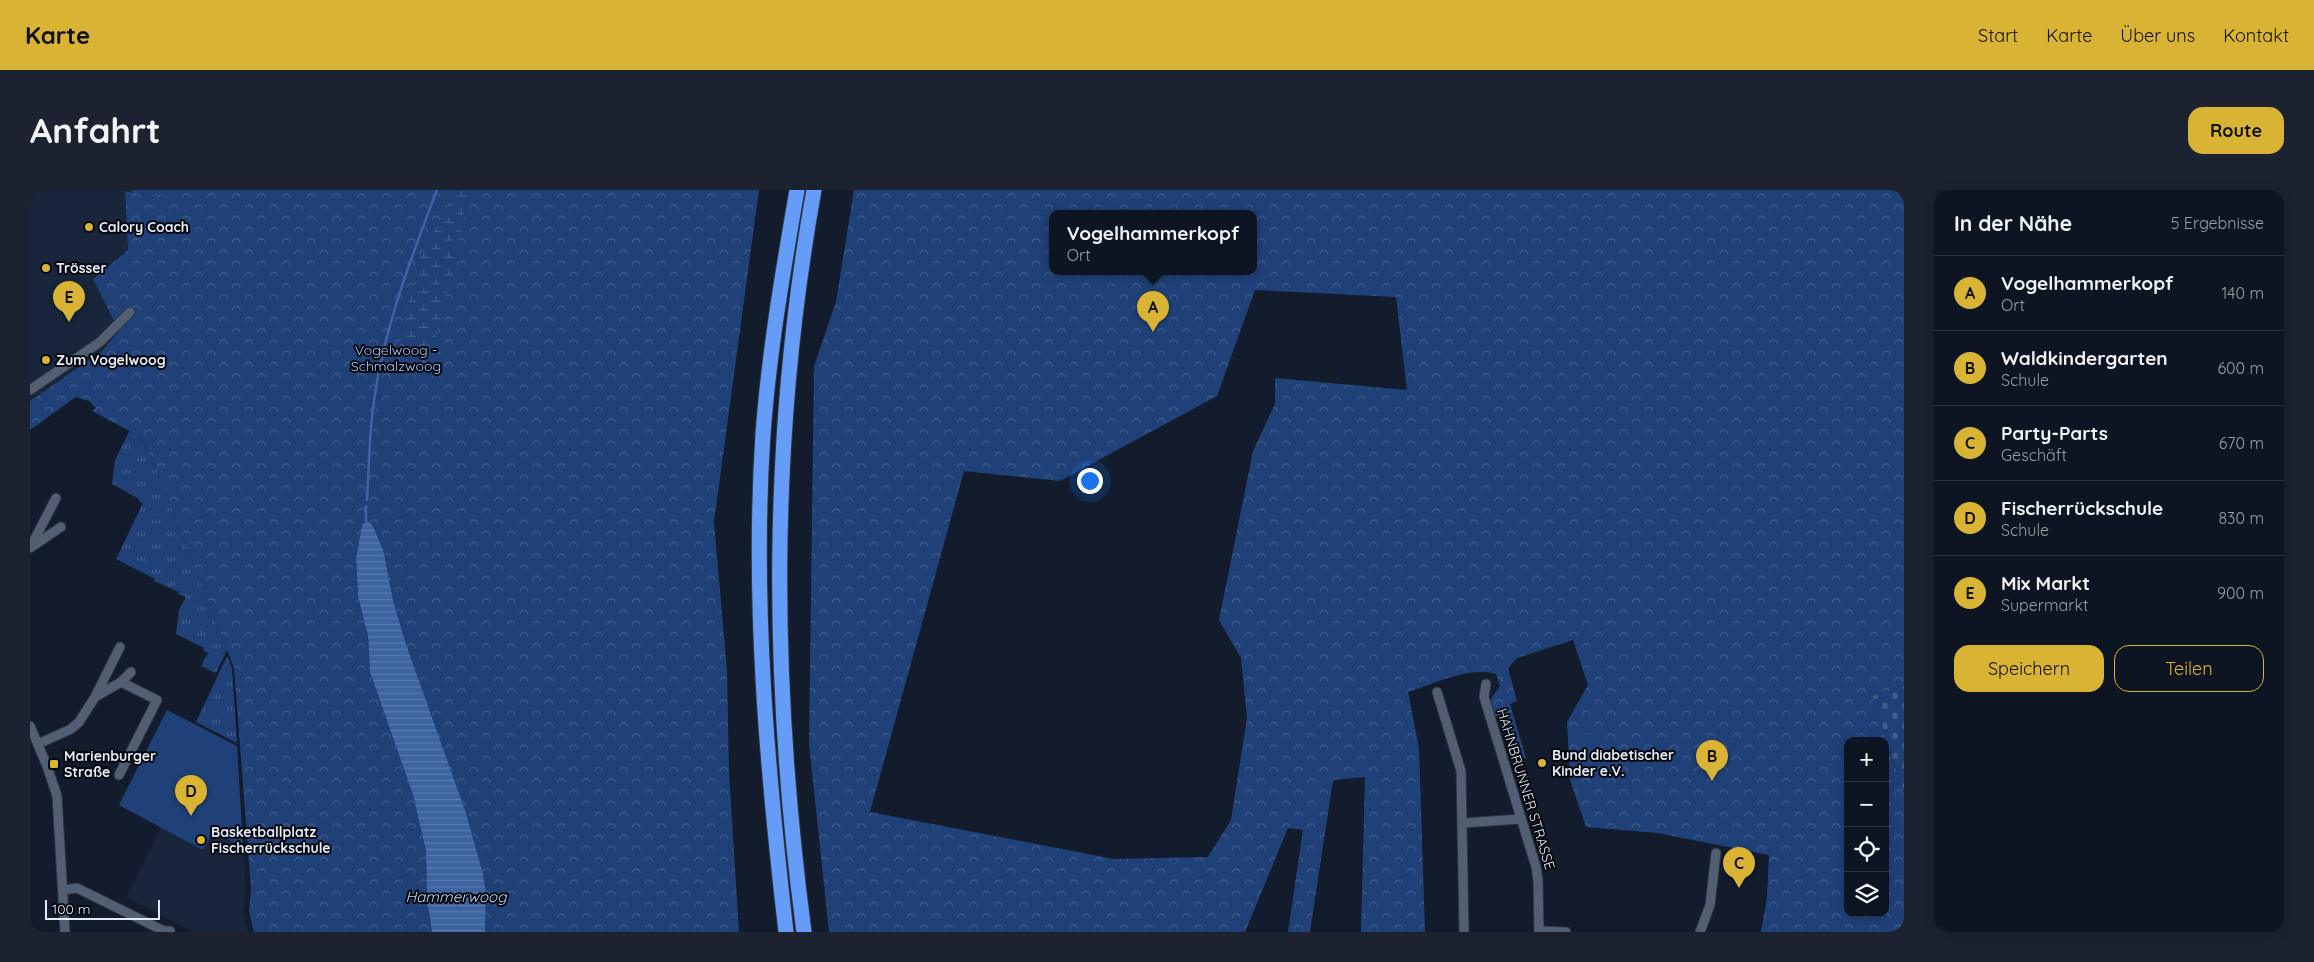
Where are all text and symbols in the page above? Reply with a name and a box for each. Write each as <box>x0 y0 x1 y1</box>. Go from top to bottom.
text: Karte <box>25 20 90 50</box>
text: Start <box>1978 24 2018 47</box>
text: Karte <box>2046 24 2092 47</box>
text: Über uns <box>2120 24 2195 47</box>
text: Kontakt <box>2223 24 2289 47</box>
button: Route <box>2188 107 2284 154</box>
text: Anfahrt <box>30 108 161 152</box>
popup <box>1049 210 1257 275</box>
text: In der Nähe <box>1954 210 2072 236</box>
text: 5 Ergebnisse <box>2171 213 2264 233</box>
place label: Calory Coach <box>99 218 189 236</box>
marker: Calory Coach <box>83 221 95 233</box>
text: Vogelhammerkopf <box>1067 221 1239 245</box>
text: Ort <box>1067 245 1091 265</box>
place label: Trösser <box>56 259 107 277</box>
marker: Trösser <box>40 262 52 274</box>
text: Vogelhammerkopf <box>2001 271 2173 295</box>
pin: E <box>53 281 85 322</box>
text: A <box>1965 283 1975 303</box>
text: 140 m <box>2221 283 2264 303</box>
pin: A <box>1137 291 1169 332</box>
text: Ort <box>2001 295 2025 315</box>
park label: Vogelwoog - Schmalzwoog <box>351 341 441 375</box>
text: Waldkindergarten <box>2001 346 2168 370</box>
place label: Zum Vogelwoog <box>56 351 166 369</box>
marker: Zum Vogelwoog <box>40 354 52 366</box>
text: B <box>1965 358 1975 378</box>
text: 600 m <box>2217 358 2264 378</box>
text: Schule <box>2001 370 2049 390</box>
text: Party-Parts <box>2001 421 2108 445</box>
text: C <box>1965 433 1975 453</box>
text: 670 m <box>2219 433 2264 453</box>
text: Geschäft <box>2001 445 2067 465</box>
your location <box>1077 468 1103 494</box>
text: Fischerrückschule <box>2001 496 2163 520</box>
text: D <box>1964 508 1976 528</box>
text: 830 m <box>2218 508 2264 528</box>
text: Schule <box>2001 520 2049 540</box>
text: Mix Markt <box>2001 571 2090 595</box>
text: E <box>1965 583 1975 603</box>
text: 900 m <box>2217 583 2264 603</box>
text: Supermarkt <box>2001 595 2088 615</box>
button: Speichern <box>1954 645 2104 692</box>
button: Teilen <box>2114 645 2264 692</box>
street label: HAHNBRUNNER STRASSE <box>1493 706 1559 872</box>
map controls <box>1844 737 1889 917</box>
button: + <box>1844 737 1889 782</box>
pin: B <box>1696 740 1728 781</box>
place label: Bund diabetischer Kinder e.V. <box>1552 746 1674 780</box>
place label: Marienburger Straße <box>64 747 156 781</box>
marker: Bund diabetischer Kinder e.V. <box>1536 757 1548 769</box>
marker: Marienburger Straße <box>48 758 60 770</box>
pin: D <box>175 775 207 816</box>
button: − <box>1844 782 1889 827</box>
place label: Basketballplatz Fischerrückschule <box>211 823 331 857</box>
button: locate <box>1844 827 1889 872</box>
marker: Basketballplatz Fischerrückschule <box>195 834 207 846</box>
pin: C <box>1723 847 1755 888</box>
button: layers <box>1844 872 1889 917</box>
water label: Hammerwoog <box>405 887 508 906</box>
scale bar <box>45 897 160 920</box>
text: 100 m <box>52 900 90 918</box>

